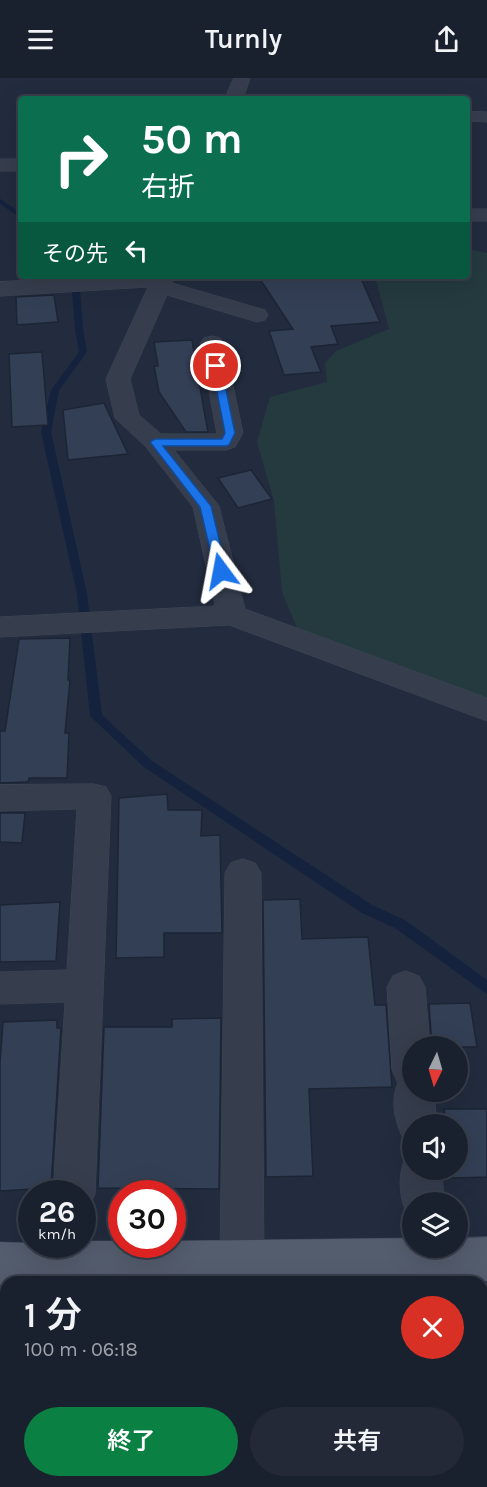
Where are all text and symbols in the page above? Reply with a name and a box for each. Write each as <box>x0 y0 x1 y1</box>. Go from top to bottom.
icon: menu <box>24 23 57 56</box>
text: Turnly <box>205 23 282 55</box>
icon: share <box>430 23 463 56</box>
text: 50 m <box>141 114 243 164</box>
icon: right <box>42 120 120 198</box>
text: 右折 <box>141 171 195 203</box>
icon: left <box>120 234 153 267</box>
text: その先 <box>42 241 108 267</box>
pin <box>190 340 241 391</box>
icon: arrive <box>199 349 232 382</box>
position arrow <box>189 539 253 603</box>
north arrow <box>402 1036 468 1102</box>
map controls <box>402 1036 468 1258</box>
button: sound <box>402 1114 468 1180</box>
speed limit sign: 30 <box>108 1180 186 1258</box>
button: layers <box>402 1192 468 1258</box>
text: 26 <box>39 1194 75 1230</box>
text: km/h <box>38 1225 76 1243</box>
text: 1 分 <box>24 1294 82 1336</box>
button: close <box>401 1296 464 1359</box>
text: 100 m · 06:18 <box>24 1338 138 1361</box>
button: 終了 <box>24 1407 238 1476</box>
button: 共有 <box>250 1407 464 1476</box>

